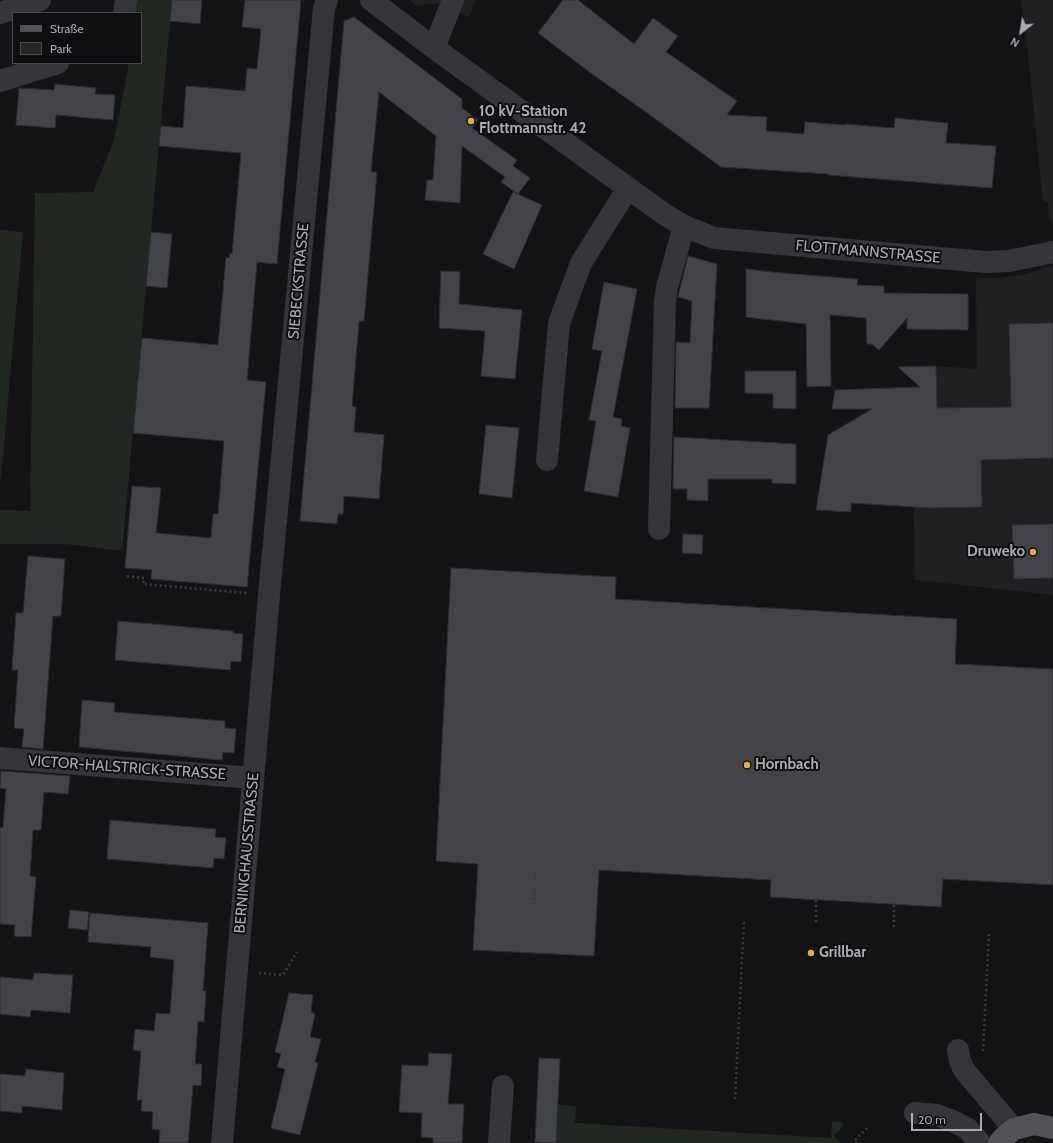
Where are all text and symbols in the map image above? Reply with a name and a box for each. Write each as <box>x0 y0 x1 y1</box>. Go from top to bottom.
legend <box>12 12 142 64</box>
north arrow <box>1001 12 1041 52</box>
text: Straße <box>50 21 83 36</box>
text: N <box>1008 34 1022 50</box>
text: Park <box>50 41 72 56</box>
place label: 10 kV-Station Flottmannstr. 42 <box>479 103 586 138</box>
marker: 10 kV-Station Flottmannstr. 42 <box>466 116 476 126</box>
street label: SIEBECKSTRASSE <box>285 222 313 340</box>
street label: FLOTTMANNSTRASSE <box>795 237 941 267</box>
place label: Druweko <box>967 543 1025 561</box>
marker: Druweko <box>1028 547 1038 557</box>
street label: VICTOR-HALSTRICK-STRASSE <box>27 752 227 784</box>
place label: Hornbach <box>755 756 819 774</box>
marker: Hornbach <box>742 760 752 770</box>
street label: BERNINGHAUSSTRASSE <box>231 772 263 934</box>
place label: Grillbar <box>819 944 866 962</box>
marker: Grillbar <box>806 948 816 958</box>
scale bar <box>913 1105 984 1131</box>
text: 20 m <box>918 1112 946 1127</box>

